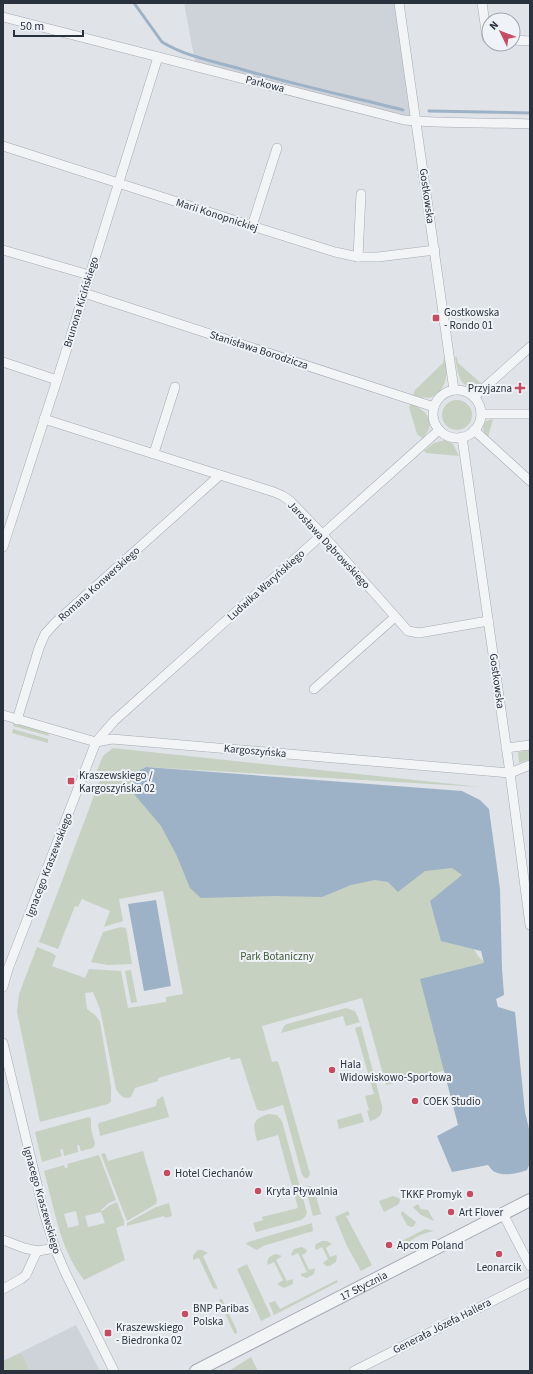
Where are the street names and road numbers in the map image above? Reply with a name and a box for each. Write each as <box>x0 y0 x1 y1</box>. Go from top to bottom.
street label: Parkowa <box>244 72 286 96</box>
street label: Gostkowska <box>416 168 438 224</box>
street label: Marii Konopnickiej <box>174 195 260 235</box>
street label: Brunona Kicińskiego <box>60 255 102 349</box>
street label: Stanisława Borodzicza <box>208 327 310 373</box>
street label: Jarosława Dąbrowskiego <box>284 498 374 592</box>
street label: Romana Konwerskiego <box>55 543 143 625</box>
street label: Ludwika Waryńskiego <box>224 546 308 624</box>
street label: Gostkowska <box>486 653 508 709</box>
street label: Kargoszyńska <box>223 741 287 761</box>
street label: Ignacego Kraszewskiego <box>22 810 76 920</box>
street label: Ignacego Kraszewskiego <box>19 1144 65 1256</box>
street label: 17 Stycznia <box>337 1267 390 1304</box>
street label: Generała Józefa Hallera <box>390 1295 494 1357</box>

